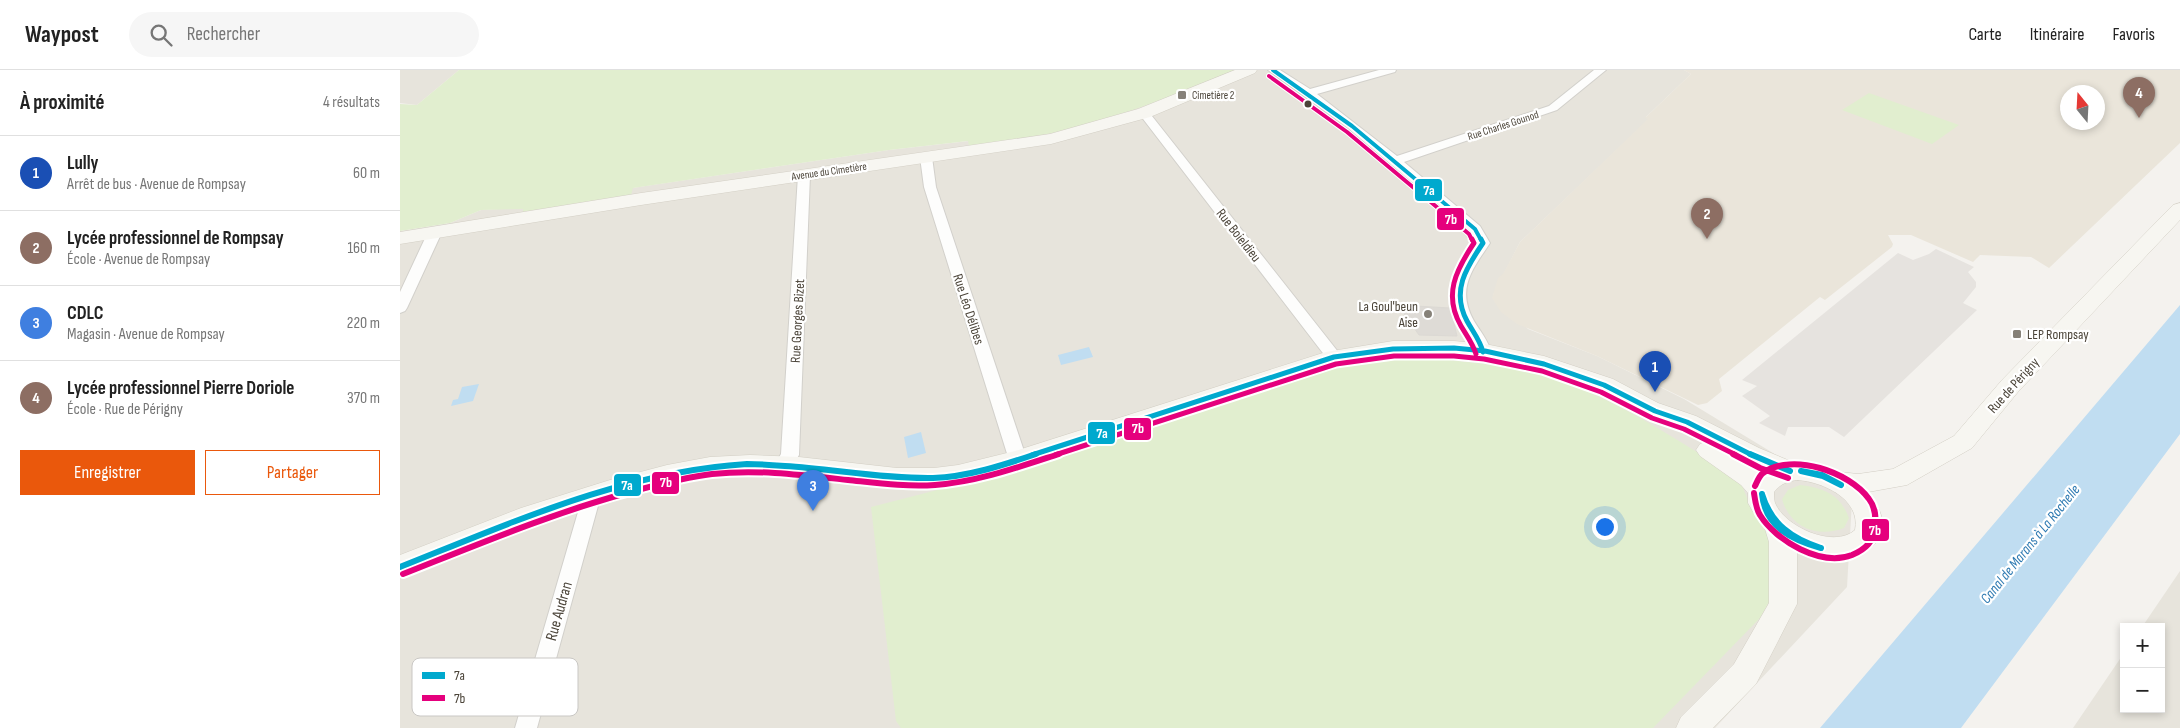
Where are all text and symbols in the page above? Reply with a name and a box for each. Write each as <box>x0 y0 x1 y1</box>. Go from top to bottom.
search box <box>129 12 479 57</box>
text: Waypost <box>25 20 99 49</box>
icon: search <box>147 21 175 49</box>
text: Rechercher <box>187 23 260 46</box>
text: Carte <box>1968 24 2002 45</box>
text: Itinéraire <box>2030 24 2084 45</box>
text: Favoris <box>2112 24 2155 45</box>
pin: 4 <box>2123 77 2155 118</box>
north arrow <box>2060 85 2105 130</box>
marker: Cimetière 2 <box>1176 89 1188 101</box>
place label: Cimetière 2 <box>1192 89 1235 102</box>
text: À proximité <box>20 90 105 115</box>
text: 4 résultats <box>323 93 380 112</box>
unlabelled marker <box>1303 99 1313 109</box>
street label: Rue Charles Gounod <box>1466 108 1541 143</box>
text: Lully <box>67 152 98 175</box>
street label: Avenue du Cimetière <box>790 160 867 183</box>
text: 1 <box>33 164 39 183</box>
text: 60 m <box>353 164 380 183</box>
text: Arrêt de bus · Avenue de Rompsay <box>67 175 246 194</box>
line badge: 7a <box>1414 178 1443 202</box>
text: 7a <box>1423 182 1435 199</box>
pin: 2 <box>1691 198 1723 239</box>
street label: Rue Boieldieu <box>1213 205 1265 265</box>
line badge: 7b <box>1436 207 1465 231</box>
text: 7b <box>1445 211 1457 228</box>
text: Lycée professionnel de Rompsay <box>67 227 284 250</box>
text: 2 <box>32 239 40 258</box>
text: 160 m <box>347 239 380 258</box>
text: École · Avenue de Rompsay <box>67 250 210 269</box>
street label: Rue Léo Délibes <box>949 272 988 347</box>
street label: Rue Georges Bizet <box>787 279 808 364</box>
place label: La Goul'beun Aise <box>1358 298 1418 331</box>
text: CDLC <box>67 302 104 325</box>
marker: La Goul'beun Aise <box>1422 308 1434 320</box>
text: 3 <box>32 314 40 333</box>
text: 220 m <box>347 314 380 333</box>
text: Magasin · Avenue de Rompsay <box>67 325 225 344</box>
place label: LEP Rompsay <box>2027 326 2089 343</box>
marker: LEP Rompsay <box>2011 328 2023 340</box>
pin: 1 <box>1639 351 1671 392</box>
street label: Rue de Périgny <box>1984 354 2043 417</box>
text: Lycée professionnel Pierre Doriole <box>67 377 294 400</box>
text: 4 <box>32 389 40 408</box>
text: 370 m <box>347 389 380 408</box>
text: École · Rue de Périgny <box>67 400 183 419</box>
line badge: 7b <box>1123 417 1152 441</box>
text: 7b <box>1132 420 1144 437</box>
line badge: 7a <box>1087 421 1116 445</box>
text: 7a <box>1096 425 1108 442</box>
button: Enregistrer <box>20 450 195 495</box>
button: Partager <box>205 450 380 495</box>
pin: 3 <box>797 470 829 511</box>
line badge: 7b <box>651 471 680 495</box>
line badge: 7a <box>613 473 642 497</box>
text: 7b <box>660 474 672 491</box>
text: 7a <box>621 477 633 494</box>
water label: Canal de Marans à La Rochelle <box>1976 481 2084 608</box>
your location <box>1592 514 1618 540</box>
line badge: 7b <box>1861 518 1890 542</box>
text: 7b <box>1869 522 1881 539</box>
street label: Rue Audran <box>542 580 577 643</box>
map controls <box>2120 623 2165 713</box>
button: + <box>2120 623 2165 668</box>
legend <box>412 658 578 716</box>
text: 7a <box>454 667 465 684</box>
button: − <box>2120 668 2165 713</box>
text: 7b <box>454 690 466 707</box>

